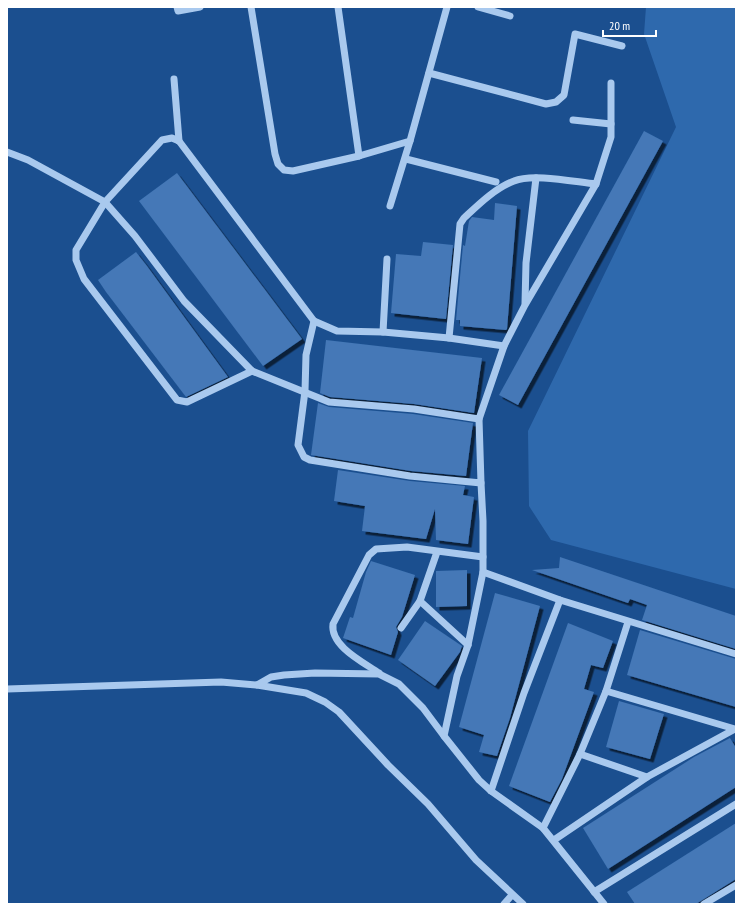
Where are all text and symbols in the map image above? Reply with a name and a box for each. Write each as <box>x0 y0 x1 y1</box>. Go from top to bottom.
scale bar <box>603 12 656 38</box>
text: 20 m <box>609 18 630 33</box>

